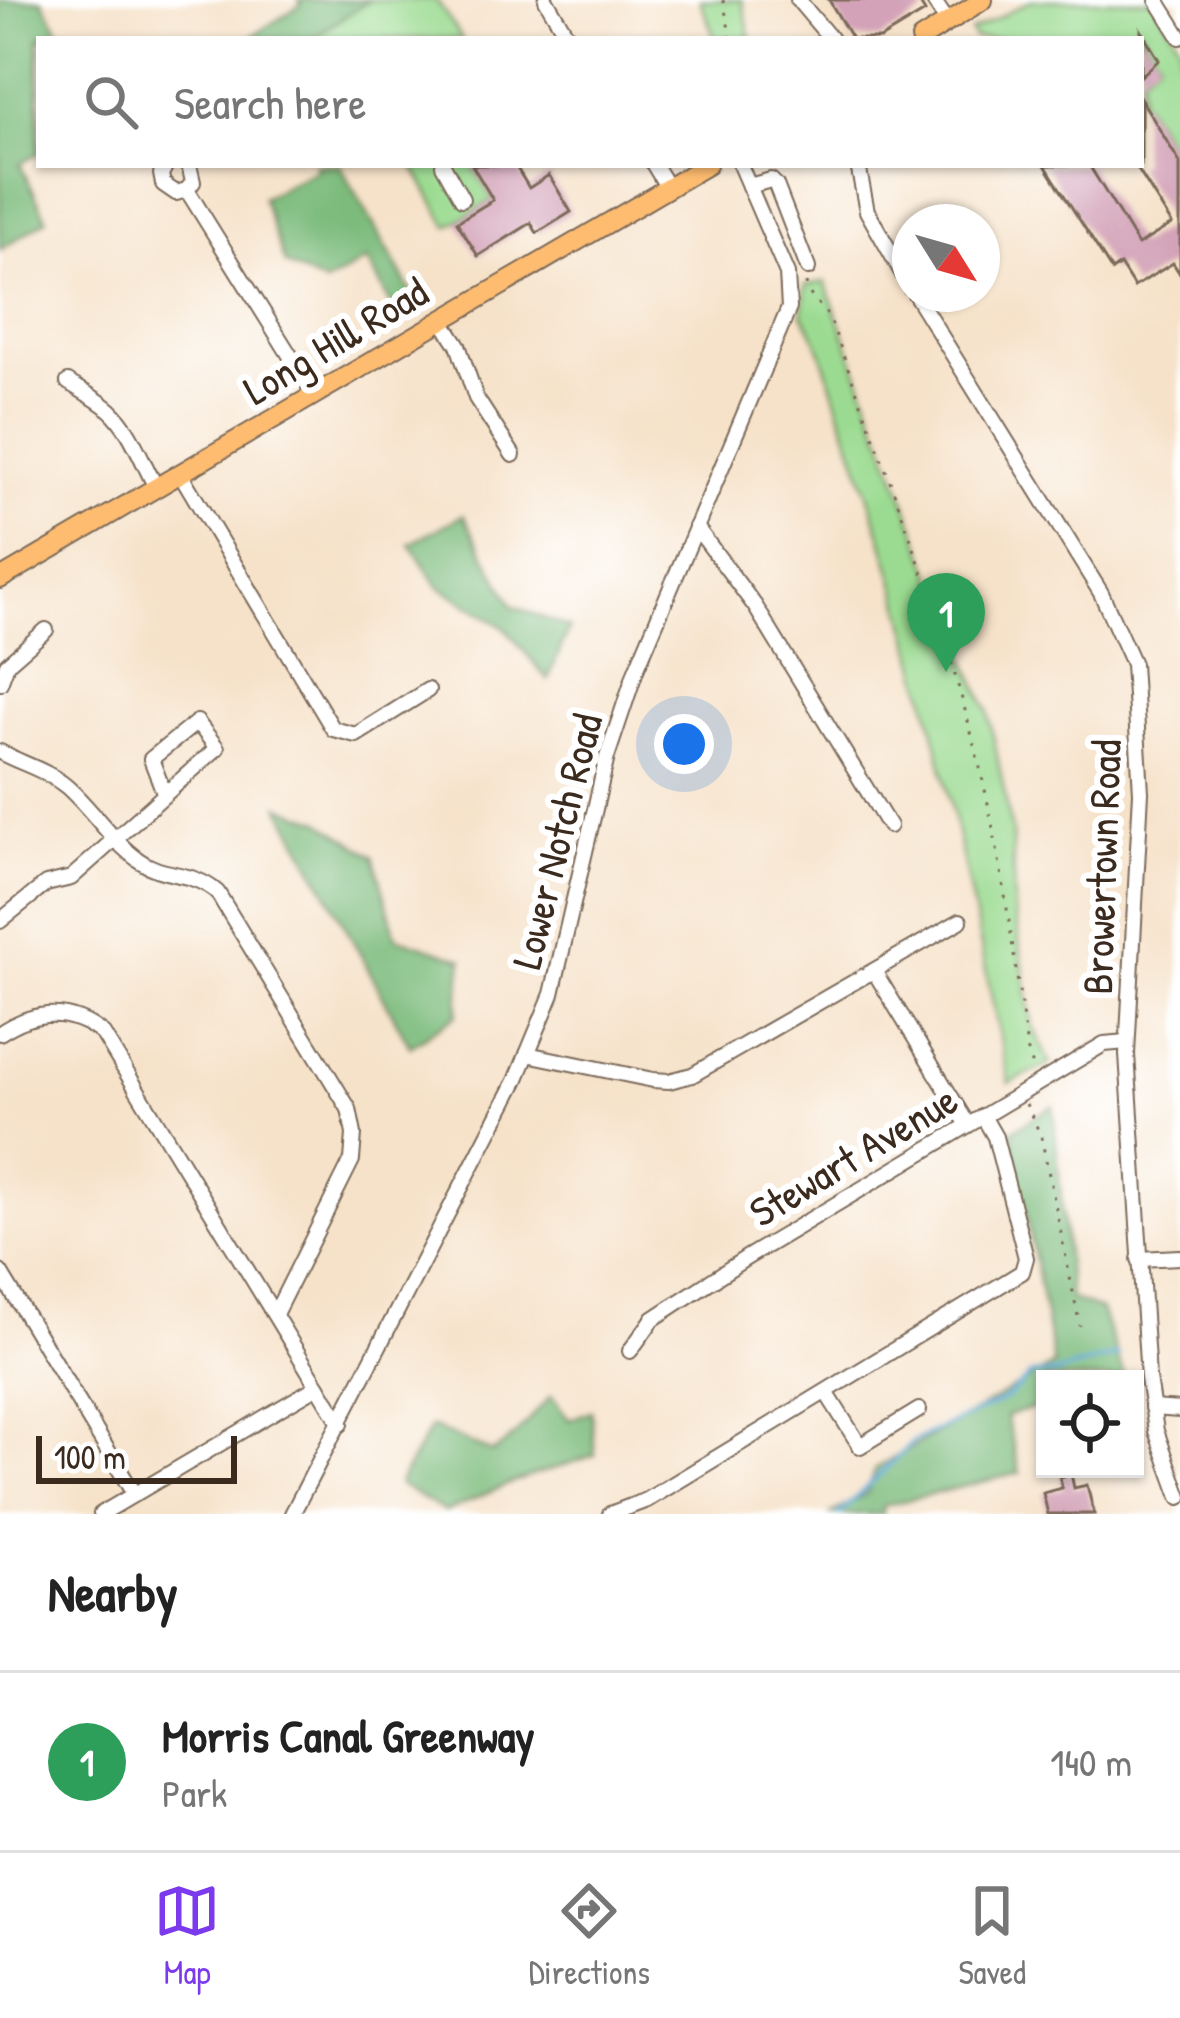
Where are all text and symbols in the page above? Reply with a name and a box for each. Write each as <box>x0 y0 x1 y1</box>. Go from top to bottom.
search box <box>36 36 1144 168</box>
icon: search <box>78 69 144 135</box>
text: Search here <box>174 72 366 133</box>
north arrow <box>892 204 1000 312</box>
street label: Long Hill Road <box>232 263 438 417</box>
pin: 1 <box>907 573 985 672</box>
street label: Lower Notch Road <box>497 708 615 974</box>
your location <box>654 714 714 774</box>
street label: Browertown Road <box>1068 739 1134 995</box>
street label: Stewart Avenue <box>738 1071 968 1239</box>
map controls <box>1036 1370 1144 1478</box>
button: locate <box>1036 1370 1144 1478</box>
scale bar <box>36 1430 237 1483</box>
text: 100 m <box>54 1435 126 1479</box>
text: Nearby <box>48 1558 178 1627</box>
text: Morris Canal Greenway <box>162 1705 535 1766</box>
text: 1 <box>80 1735 94 1788</box>
text: 140 m <box>1050 1735 1132 1788</box>
text: Park <box>162 1766 227 1819</box>
tab: Map <box>154 1878 220 1994</box>
tab: Directions <box>529 1878 650 1994</box>
tab: Saved <box>958 1878 1026 1994</box>

